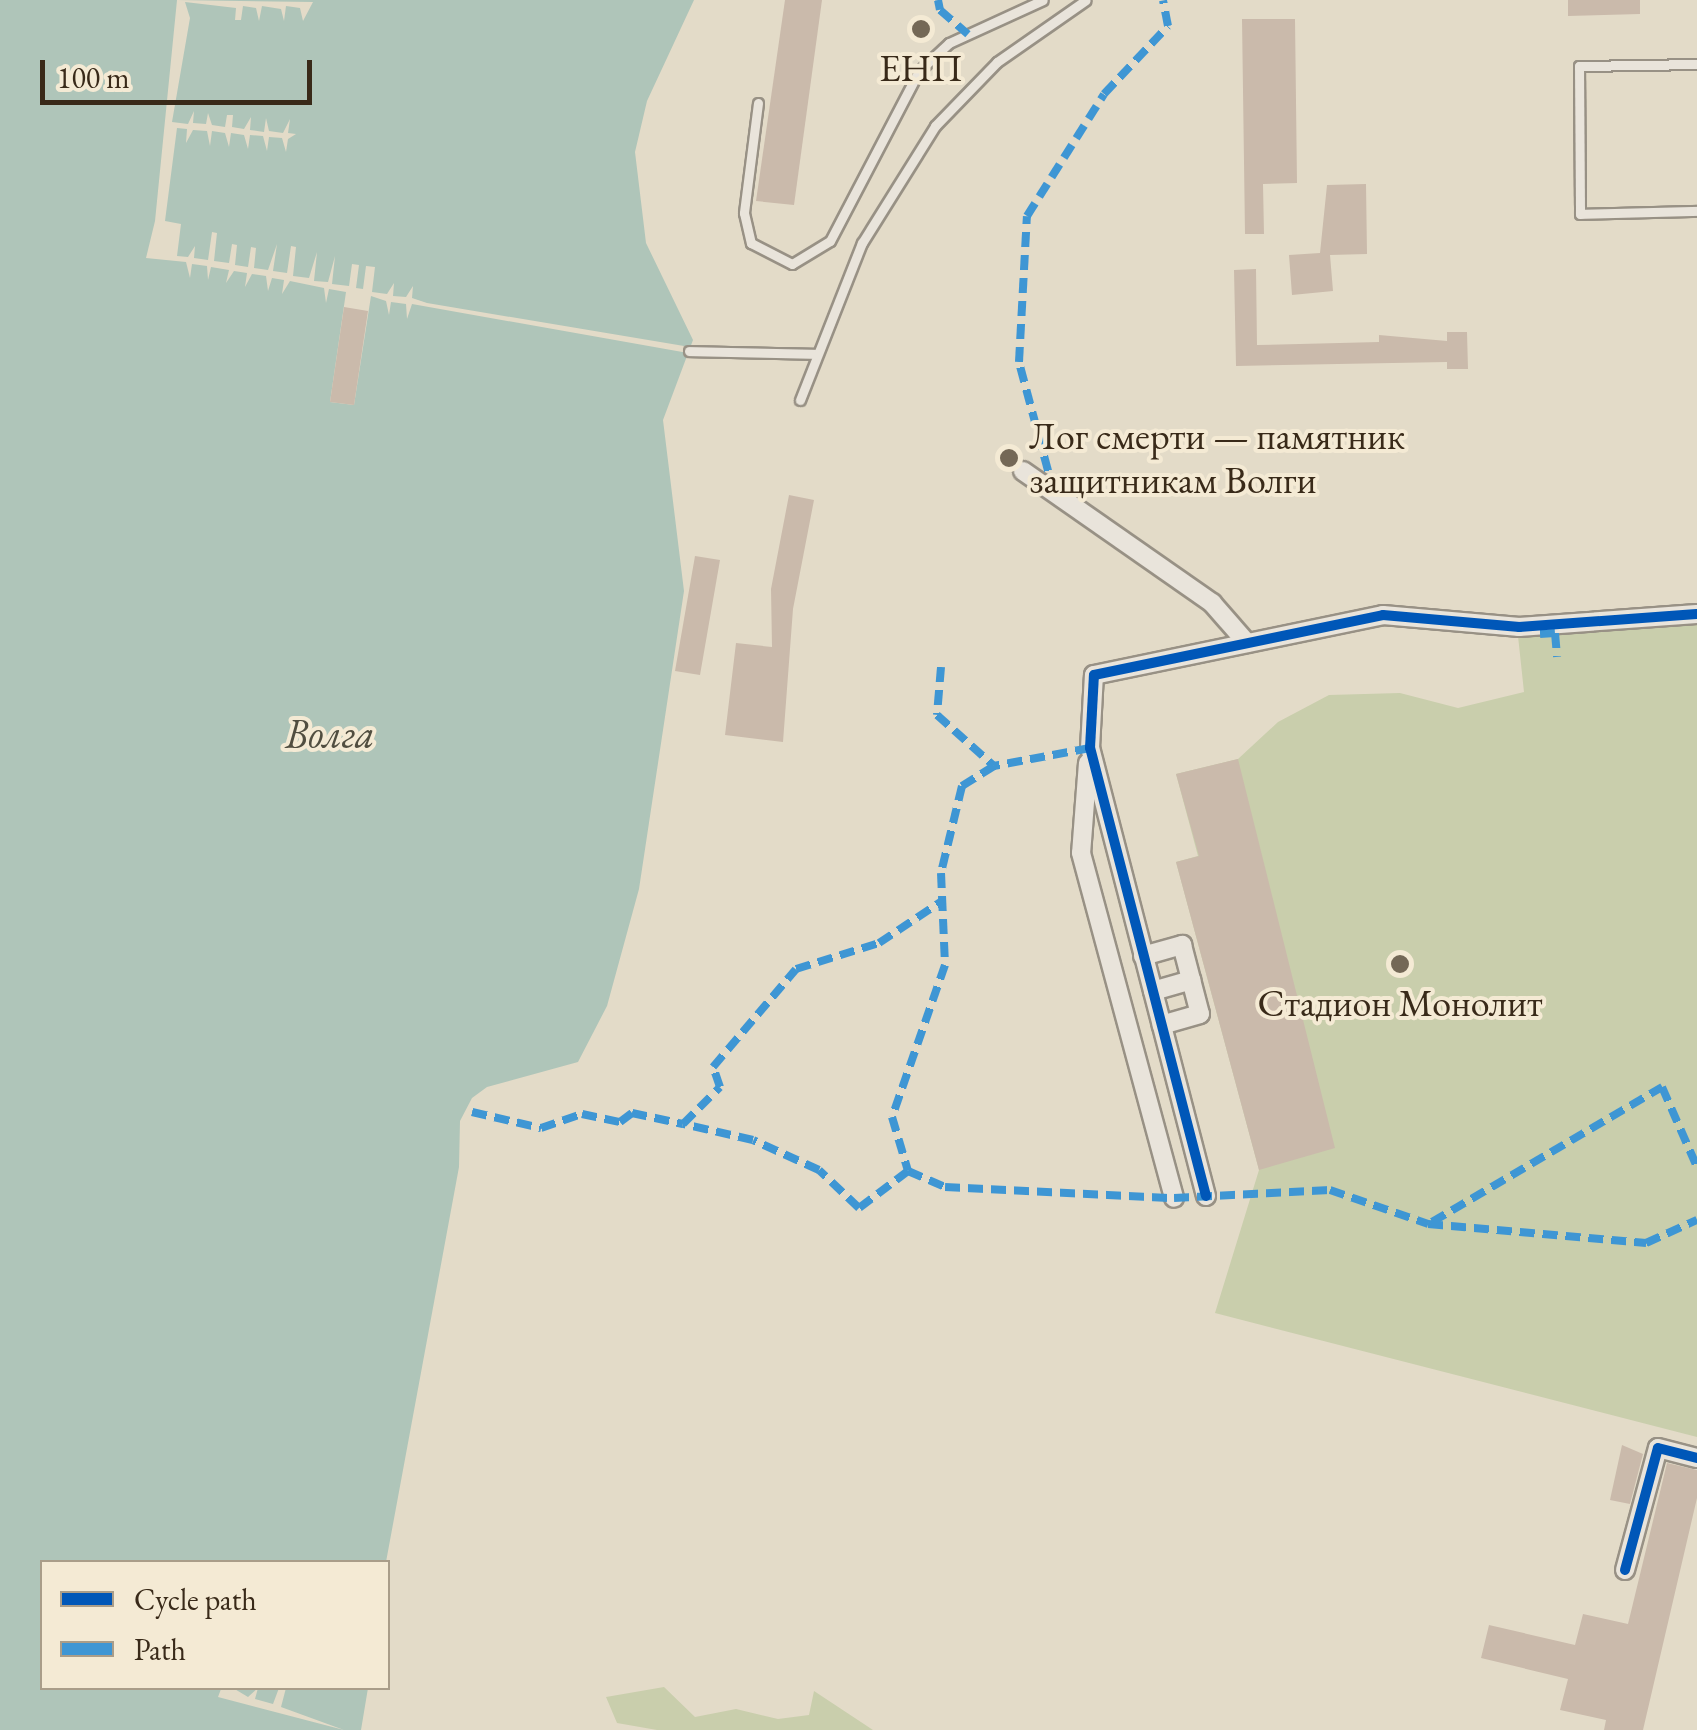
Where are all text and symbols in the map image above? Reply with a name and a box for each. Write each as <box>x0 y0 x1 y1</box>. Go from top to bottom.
marker: ЕНП <box>910 18 932 40</box>
scale bar <box>45 40 318 102</box>
place label: ЕНП <box>879 45 963 91</box>
text: 100 m <box>57 58 130 97</box>
place label: Лог смерти — памятник защитникам Волги <box>1029 413 1405 502</box>
marker: Лог смерти — памятник защитникам Волги <box>998 447 1020 469</box>
water label: Волга <box>285 709 375 757</box>
marker: Стадион Монолит <box>1389 953 1411 975</box>
place label: Стадион Монолит <box>1257 980 1543 1026</box>
legend <box>40 1560 390 1690</box>
text: Cycle path <box>134 1580 257 1619</box>
text: Path <box>134 1630 186 1669</box>

